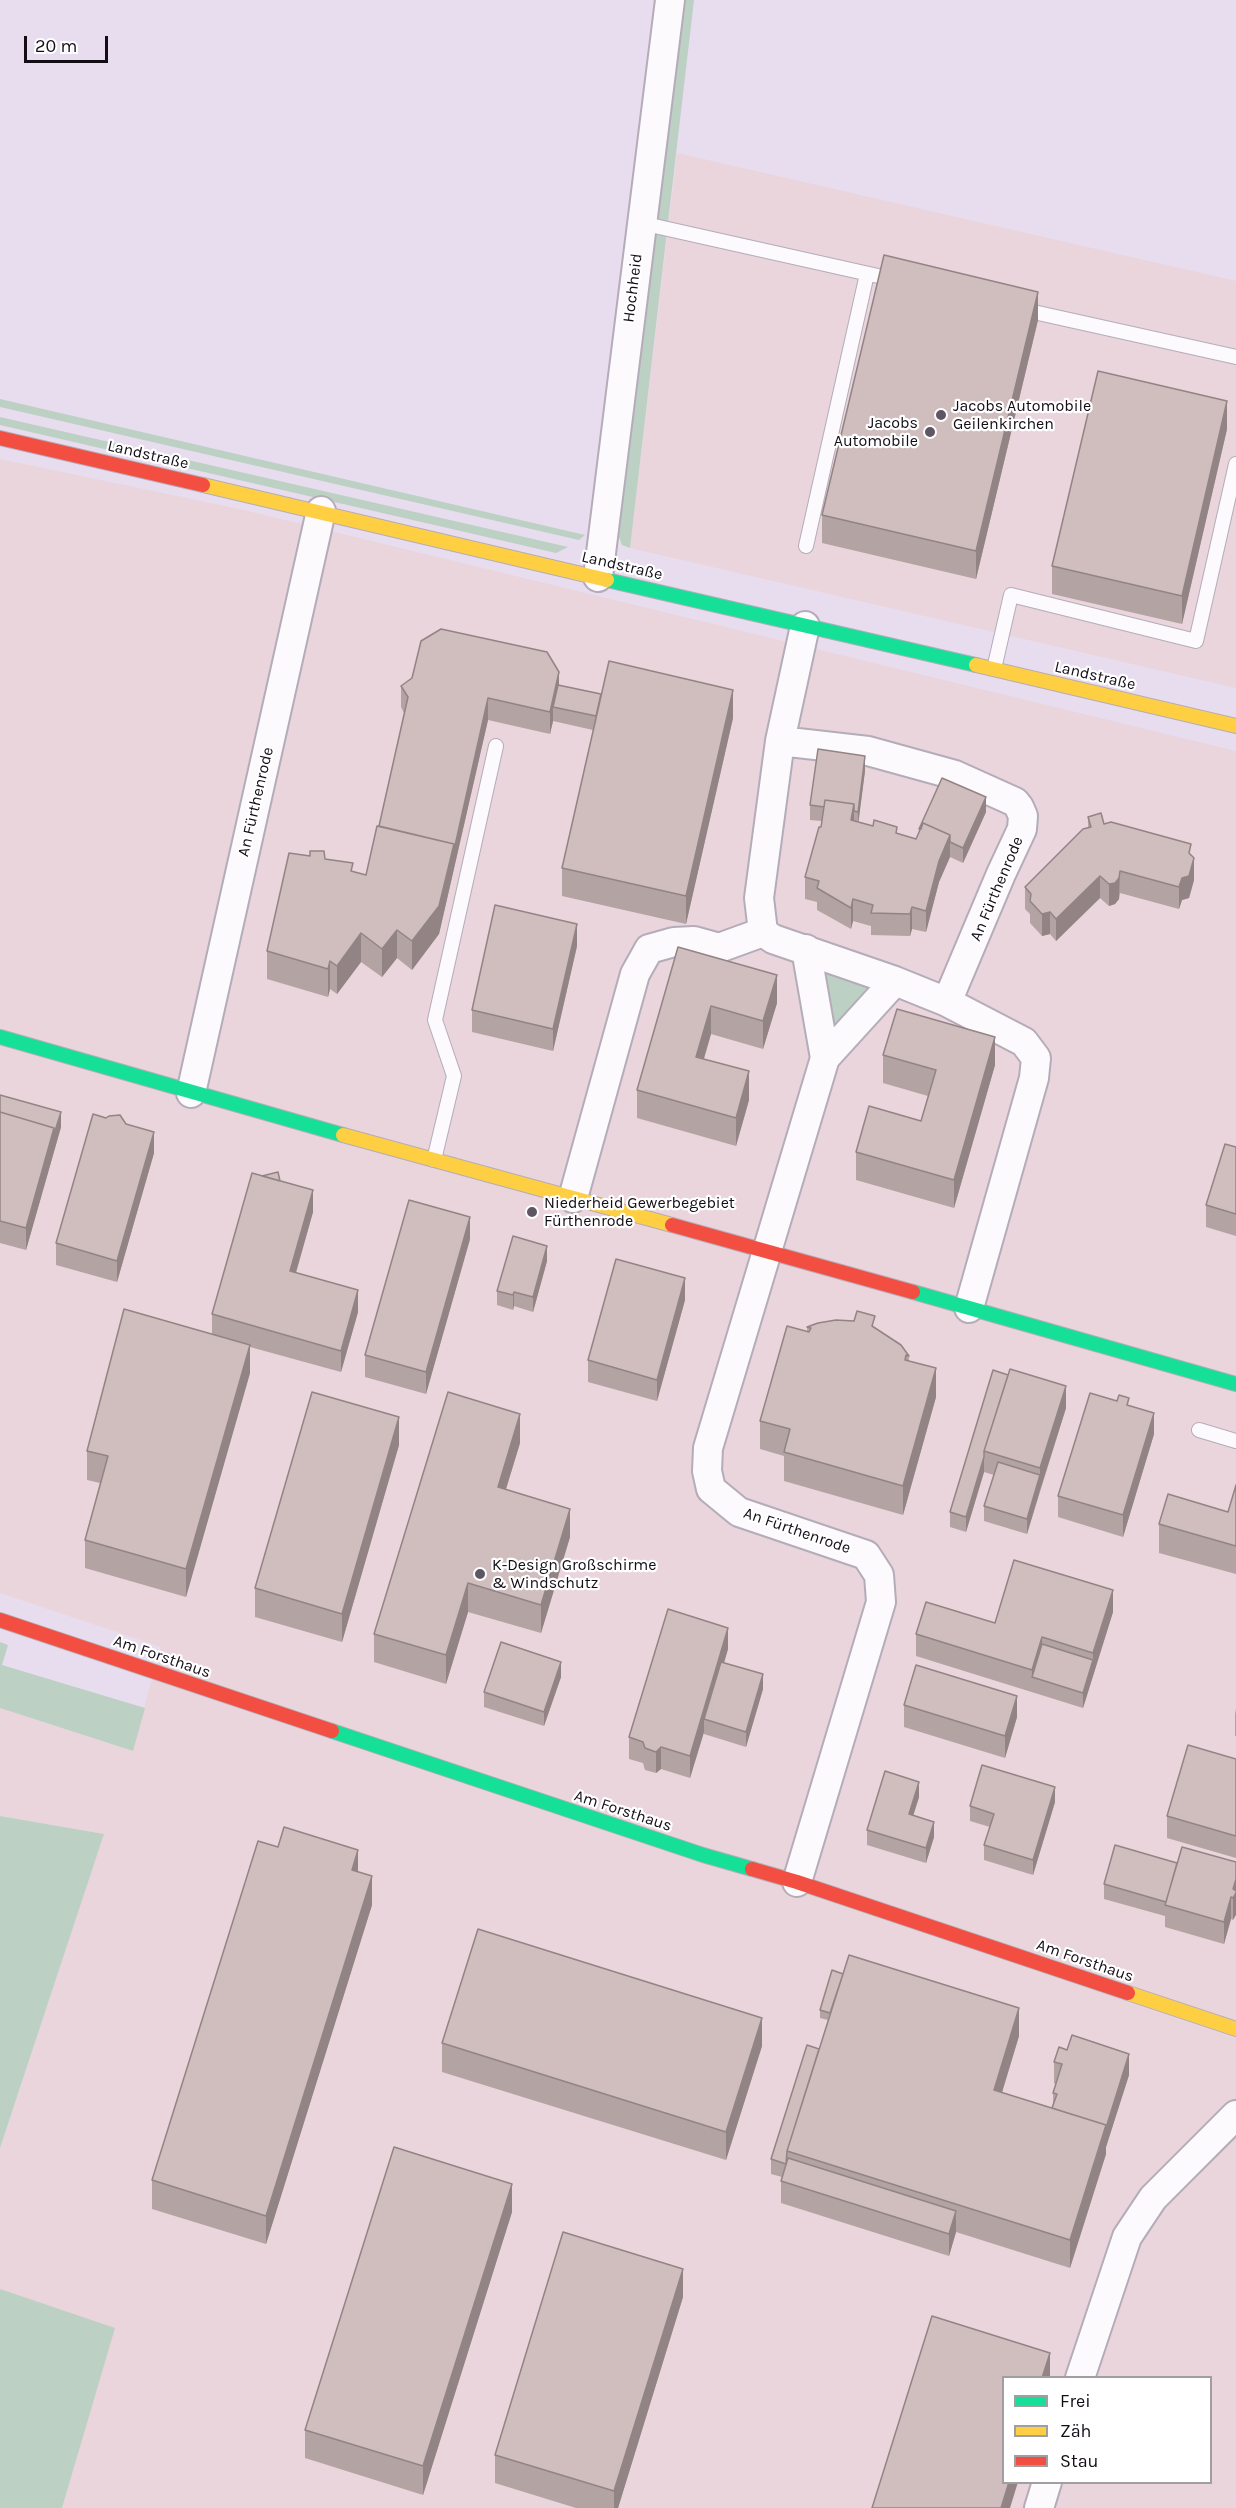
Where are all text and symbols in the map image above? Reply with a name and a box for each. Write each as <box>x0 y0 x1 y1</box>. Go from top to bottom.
scale bar <box>27 24 111 62</box>
text: 20 m <box>35 35 77 57</box>
street label: Hochheid <box>619 252 647 324</box>
place label: Jacobs Automobile Geilenkirchen <box>953 396 1091 434</box>
marker: Jacobs Automobile Geilenkirchen <box>934 408 948 422</box>
place label: Jacobs Automobile <box>834 413 918 451</box>
marker: Jacobs Automobile <box>923 425 937 439</box>
street label: Landstraße <box>106 436 190 474</box>
street label: Landstraße <box>580 547 664 585</box>
street label: Landstraße <box>1053 657 1137 695</box>
street label: An Fürthenrode <box>234 745 278 859</box>
street label: An Fürthenrode <box>966 834 1028 944</box>
place label: Niederheid Gewerbegebiet Fürthenrode <box>544 1193 735 1231</box>
marker: Niederheid Gewerbegebiet Fürthenrode <box>525 1205 539 1219</box>
street label: An Fürthenrode <box>741 1504 853 1558</box>
place label: K-Design Großschirme & Windschutz <box>492 1555 656 1593</box>
marker: K-Design Großschirme & Windschutz <box>473 1567 487 1581</box>
street label: Am Forsthaus <box>111 1631 213 1683</box>
street label: Am Forsthaus <box>572 1786 674 1836</box>
street label: Am Forsthaus <box>1034 1935 1136 1987</box>
legend <box>1002 2376 1212 2484</box>
text: Frei <box>1060 2390 1091 2412</box>
text: Zäh <box>1060 2420 1091 2442</box>
text: Stau <box>1060 2450 1098 2472</box>

